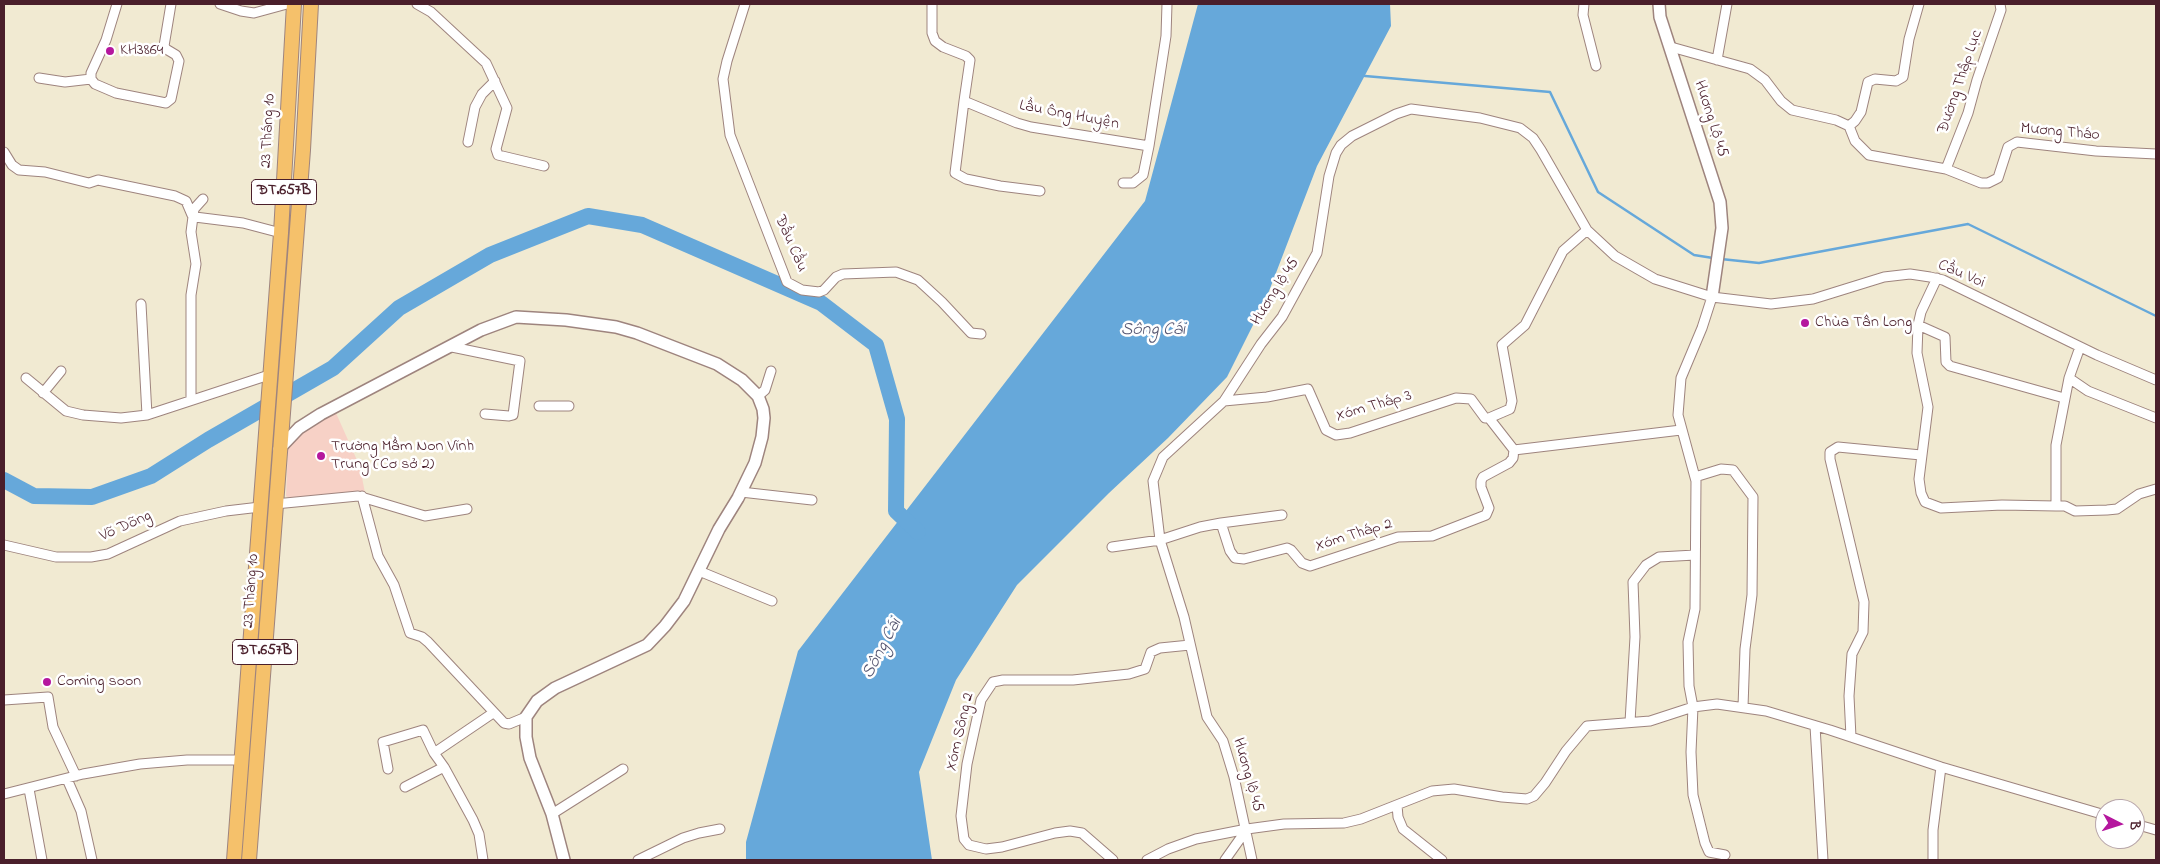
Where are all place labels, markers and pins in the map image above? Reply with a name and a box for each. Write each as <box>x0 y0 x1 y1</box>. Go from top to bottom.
place label: KH3864 <box>120 41 163 61</box>
marker: KH3864 <box>104 45 116 57</box>
place label: Chùa Tân Long <box>1815 313 1912 333</box>
marker: Chùa Tân Long <box>1799 317 1811 329</box>
place label: Trường Mầm Non Vĩnh Trung (Cơ sở 2) <box>331 437 474 475</box>
marker: Trường Mầm Non Vĩnh Trung (Cơ sở 2) <box>315 450 327 462</box>
place label: Coming soon <box>57 672 141 692</box>
marker: Coming soon <box>41 676 53 688</box>

